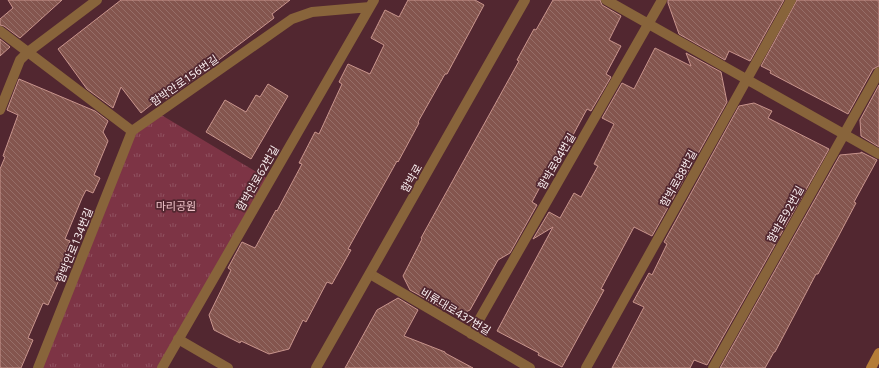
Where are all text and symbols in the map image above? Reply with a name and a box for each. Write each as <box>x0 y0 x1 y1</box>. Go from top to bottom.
street label: 함박안로156번길 <box>147 51 221 109</box>
street label: 함박로84번길 <box>534 130 578 192</box>
street label: 함박안로62번길 <box>232 143 282 213</box>
street label: 함박로88번길 <box>656 147 700 209</box>
street label: 함박로 <box>397 161 425 195</box>
street label: 함박로92번길 <box>763 183 807 245</box>
park label: 마리공원 <box>156 198 196 213</box>
street label: 함박안로134번길 <box>52 205 96 285</box>
street label: 비류대로437번길 <box>418 284 494 338</box>

